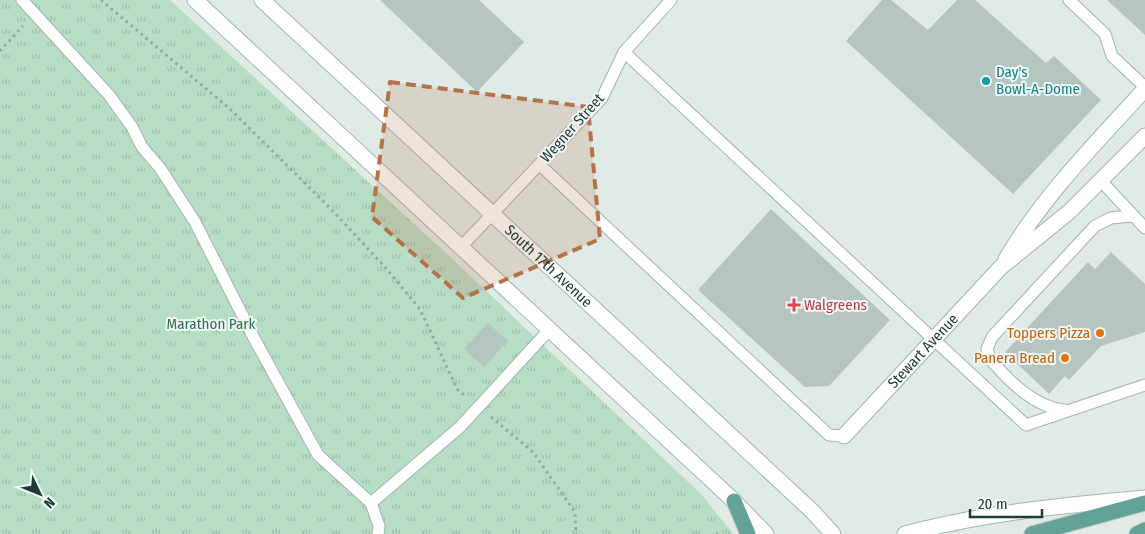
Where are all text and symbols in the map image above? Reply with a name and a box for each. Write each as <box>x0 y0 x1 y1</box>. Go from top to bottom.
place label: Day's Bowl-A-Dome <box>996 63 1080 98</box>
marker: Day's Bowl-A-Dome <box>980 75 992 87</box>
street label: Wegner Street <box>536 90 608 166</box>
street label: South 17th Avenue <box>501 221 596 311</box>
place label: Walgreens <box>804 296 867 314</box>
marker: Walgreens <box>788 299 800 311</box>
street label: Stewart Avenue <box>884 310 962 392</box>
park label: Marathon Park <box>167 315 255 333</box>
place label: Toppers Pizza <box>1007 324 1090 342</box>
marker: Toppers Pizza <box>1094 327 1106 339</box>
place label: Panera Bread <box>974 349 1055 367</box>
marker: Panera Bread <box>1059 352 1071 364</box>
north arrow <box>15 469 65 519</box>
scale bar <box>970 486 1042 518</box>
text: N <box>40 494 58 511</box>
text: 20 m <box>978 495 1008 513</box>

